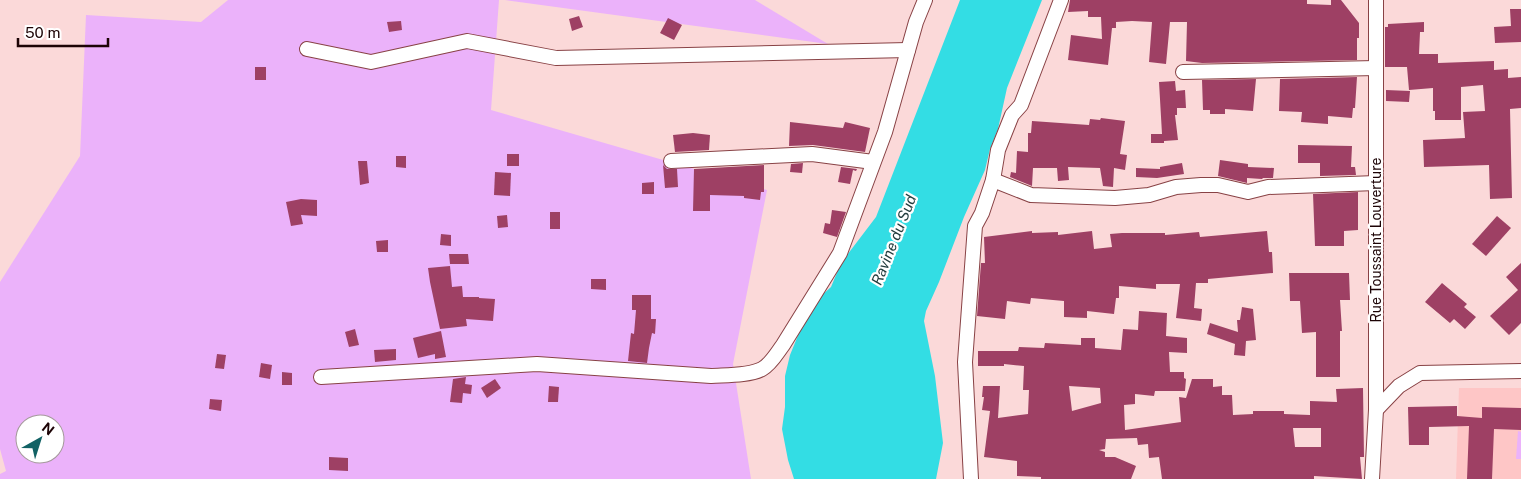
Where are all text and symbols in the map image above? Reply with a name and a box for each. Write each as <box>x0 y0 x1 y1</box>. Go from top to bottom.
scale bar <box>18 15 108 47</box>
text: 50 m <box>25 24 60 41</box>
street label: Rue Toussaint Louverture <box>1368 157 1384 323</box>
water label: Ravine du Sud <box>868 192 920 287</box>
north arrow <box>15 414 65 464</box>
text: N <box>39 419 57 439</box>

